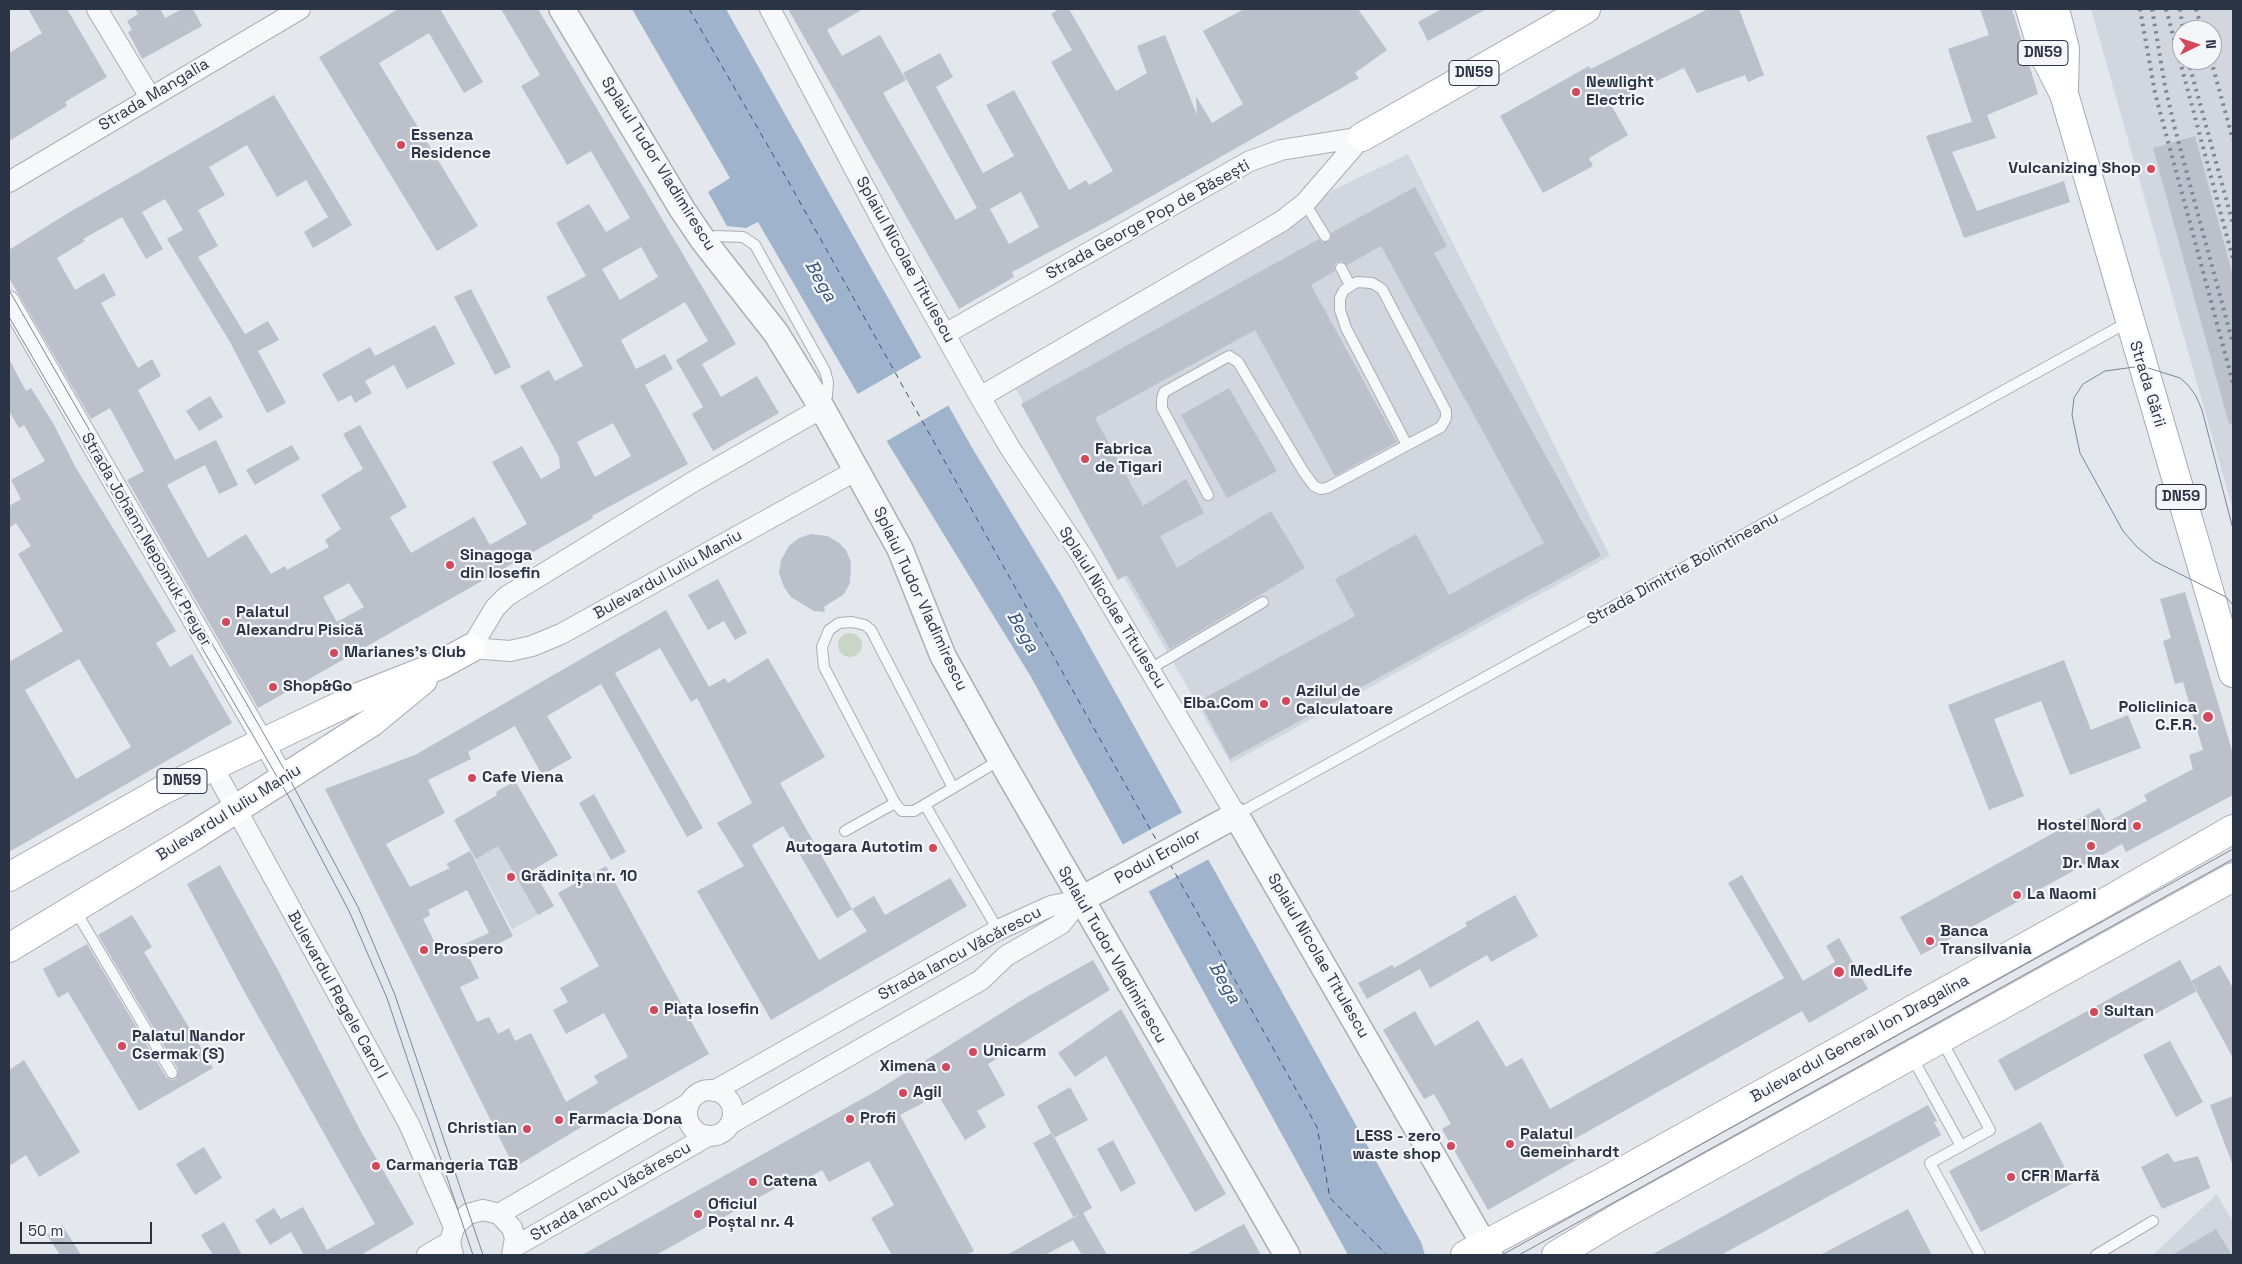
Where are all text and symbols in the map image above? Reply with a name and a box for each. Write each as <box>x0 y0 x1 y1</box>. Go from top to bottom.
north arrow <box>2172 20 2222 70</box>
text: N <box>2202 39 2220 49</box>
road number: DN59 <box>2018 40 2068 66</box>
street label: Strada Mangalia <box>96 55 212 135</box>
road number: DN59 <box>1449 60 1499 86</box>
place label: Newlight Electric <box>1586 73 1654 111</box>
street label: Splaiul Tudor Vladimirescu <box>597 74 719 254</box>
marker: Newlight Electric <box>1570 86 1582 98</box>
place label: Essenza Residence <box>411 126 491 164</box>
marker: Essenza Residence <box>395 139 407 151</box>
street label: Strada George Pop de Băsești <box>1043 156 1253 284</box>
place label: Vulcanizing Shop <box>2008 159 2141 179</box>
marker: Vulcanizing Shop <box>2145 163 2157 175</box>
street label: Splaiul Nicolae Titulescu <box>851 174 959 346</box>
water label: Bega <box>800 256 840 306</box>
street label: Strada Gării <box>2125 339 2169 429</box>
street label: Strada Johann Nepomuk Preyer <box>77 430 215 650</box>
place label: Fabrica de Tigari <box>1095 440 1162 478</box>
marker: Fabrica de Tigari <box>1079 453 1091 465</box>
road number: DN59 <box>2156 484 2206 510</box>
street label: Splaiul Tudor Vladimirescu <box>869 504 971 694</box>
street label: Strada Dimitrie Bolintineanu <box>1584 508 1782 630</box>
street label: Splaiul Nicolae Titulescu <box>1054 524 1170 692</box>
street label: Bulevardul Iuliu Maniu <box>590 526 746 624</box>
place label: Sinagoga din Iosefin <box>460 546 540 584</box>
marker: Sinagoga din Iosefin <box>444 559 456 571</box>
place label: Palatul Alexandru Pisică <box>236 603 363 641</box>
water label: Bega <box>1002 607 1042 657</box>
marker: Palatul Alexandru Pisică <box>220 616 232 628</box>
place label: Marianes's Club <box>344 643 466 663</box>
marker: Marianes's Club <box>328 647 340 659</box>
place label: Shop&Go <box>283 677 352 697</box>
marker: Shop&Go <box>267 681 279 693</box>
place label: Azilul de Calculatoare <box>1296 682 1393 720</box>
place label: Elba.Com <box>1183 694 1254 714</box>
marker: Azilul de Calculatoare <box>1280 695 1292 707</box>
marker: Elba.Com <box>1258 698 1270 710</box>
place label: Policlinica C.F.R. <box>2119 698 2197 736</box>
marker: Policlinica C.F.R. <box>2201 710 2215 724</box>
street label: Bulevardul Iuliu Maniu <box>153 761 305 865</box>
road number: DN59 <box>157 768 207 794</box>
place label: Cafe Viena <box>482 768 563 788</box>
marker: Cafe Viena <box>466 772 478 784</box>
place label: Hostel Nord <box>2037 816 2127 836</box>
marker: Hostel Nord <box>2131 820 2143 832</box>
street label: Podul Eroilor <box>1111 825 1205 889</box>
place label: Autogara Autotim <box>786 838 923 858</box>
marker: Dr. Max <box>2085 840 2097 852</box>
marker: Autogara Autotim <box>927 842 939 854</box>
place label: Dr. Max <box>2062 854 2120 874</box>
street label: Splaiul Tudor Vladimirescu <box>1053 863 1171 1047</box>
place label: Grădinița nr. 10 <box>521 867 637 887</box>
street label: Splaiul Nicolae Titulescu <box>1263 870 1373 1042</box>
marker: Grădinița nr. 10 <box>505 871 517 883</box>
place label: La Naomi <box>2027 885 2097 905</box>
marker: La Naomi <box>2011 889 2023 901</box>
street label: Strada Iancu Văcărescu <box>875 903 1045 1005</box>
street label: Bulevardul Regele Carol I <box>283 908 391 1082</box>
place label: Banca Transilvania <box>1940 922 2032 960</box>
marker: Banca Transilvania <box>1924 935 1936 947</box>
place label: Prospero <box>434 940 503 960</box>
marker: Prospero <box>418 944 430 956</box>
water label: Bega <box>1204 958 1244 1008</box>
place label: MedLife <box>1850 962 1912 982</box>
marker: MedLife <box>1832 965 1846 979</box>
street label: Bulevardul General Ion Dragalina <box>1748 971 1972 1107</box>
place label: Piața Iosefin <box>664 1000 759 1020</box>
place label: Sultan <box>2104 1002 2154 1022</box>
marker: Piața Iosefin <box>648 1004 660 1016</box>
marker: Sultan <box>2088 1006 2100 1018</box>
place label: Palatul Nandor Csermak (S) <box>132 1027 245 1065</box>
marker: Palatul Nandor Csermak (S) <box>116 1040 128 1052</box>
place label: Unicarm <box>983 1042 1046 1062</box>
marker: Unicarm <box>967 1046 979 1058</box>
place label: Ximena <box>879 1057 936 1077</box>
marker: Ximena <box>940 1061 952 1073</box>
place label: Agil <box>913 1083 942 1103</box>
marker: Agil <box>897 1087 909 1099</box>
place label: Profi <box>860 1109 896 1129</box>
place label: Farmacia Dona <box>569 1110 682 1130</box>
marker: Profi <box>844 1113 856 1125</box>
marker: Farmacia Dona <box>553 1114 565 1126</box>
place label: Christian <box>447 1119 517 1139</box>
marker: Christian <box>521 1123 533 1135</box>
place label: Palatul Gemeinhardt <box>1520 1125 1619 1163</box>
place label: LESS - zero waste shop <box>1353 1127 1441 1165</box>
street label: Strada Iancu Văcărescu <box>527 1138 695 1246</box>
marker: Palatul Gemeinhardt <box>1504 1138 1516 1150</box>
marker: LESS - zero waste shop <box>1445 1140 1457 1152</box>
place label: Carmangeria TGB <box>386 1156 518 1176</box>
marker: Carmangeria TGB <box>370 1160 382 1172</box>
place label: CFR Marfă <box>2021 1167 2100 1187</box>
marker: CFR Marfă <box>2005 1171 2017 1183</box>
place label: Catena <box>763 1172 817 1192</box>
marker: Catena <box>747 1176 759 1188</box>
place label: Oficiul Poștal nr. 4 <box>708 1195 794 1233</box>
marker: Oficiul Poștal nr. 4 <box>692 1208 704 1220</box>
scale bar <box>22 1212 155 1244</box>
text: 50 m <box>28 1221 63 1240</box>

